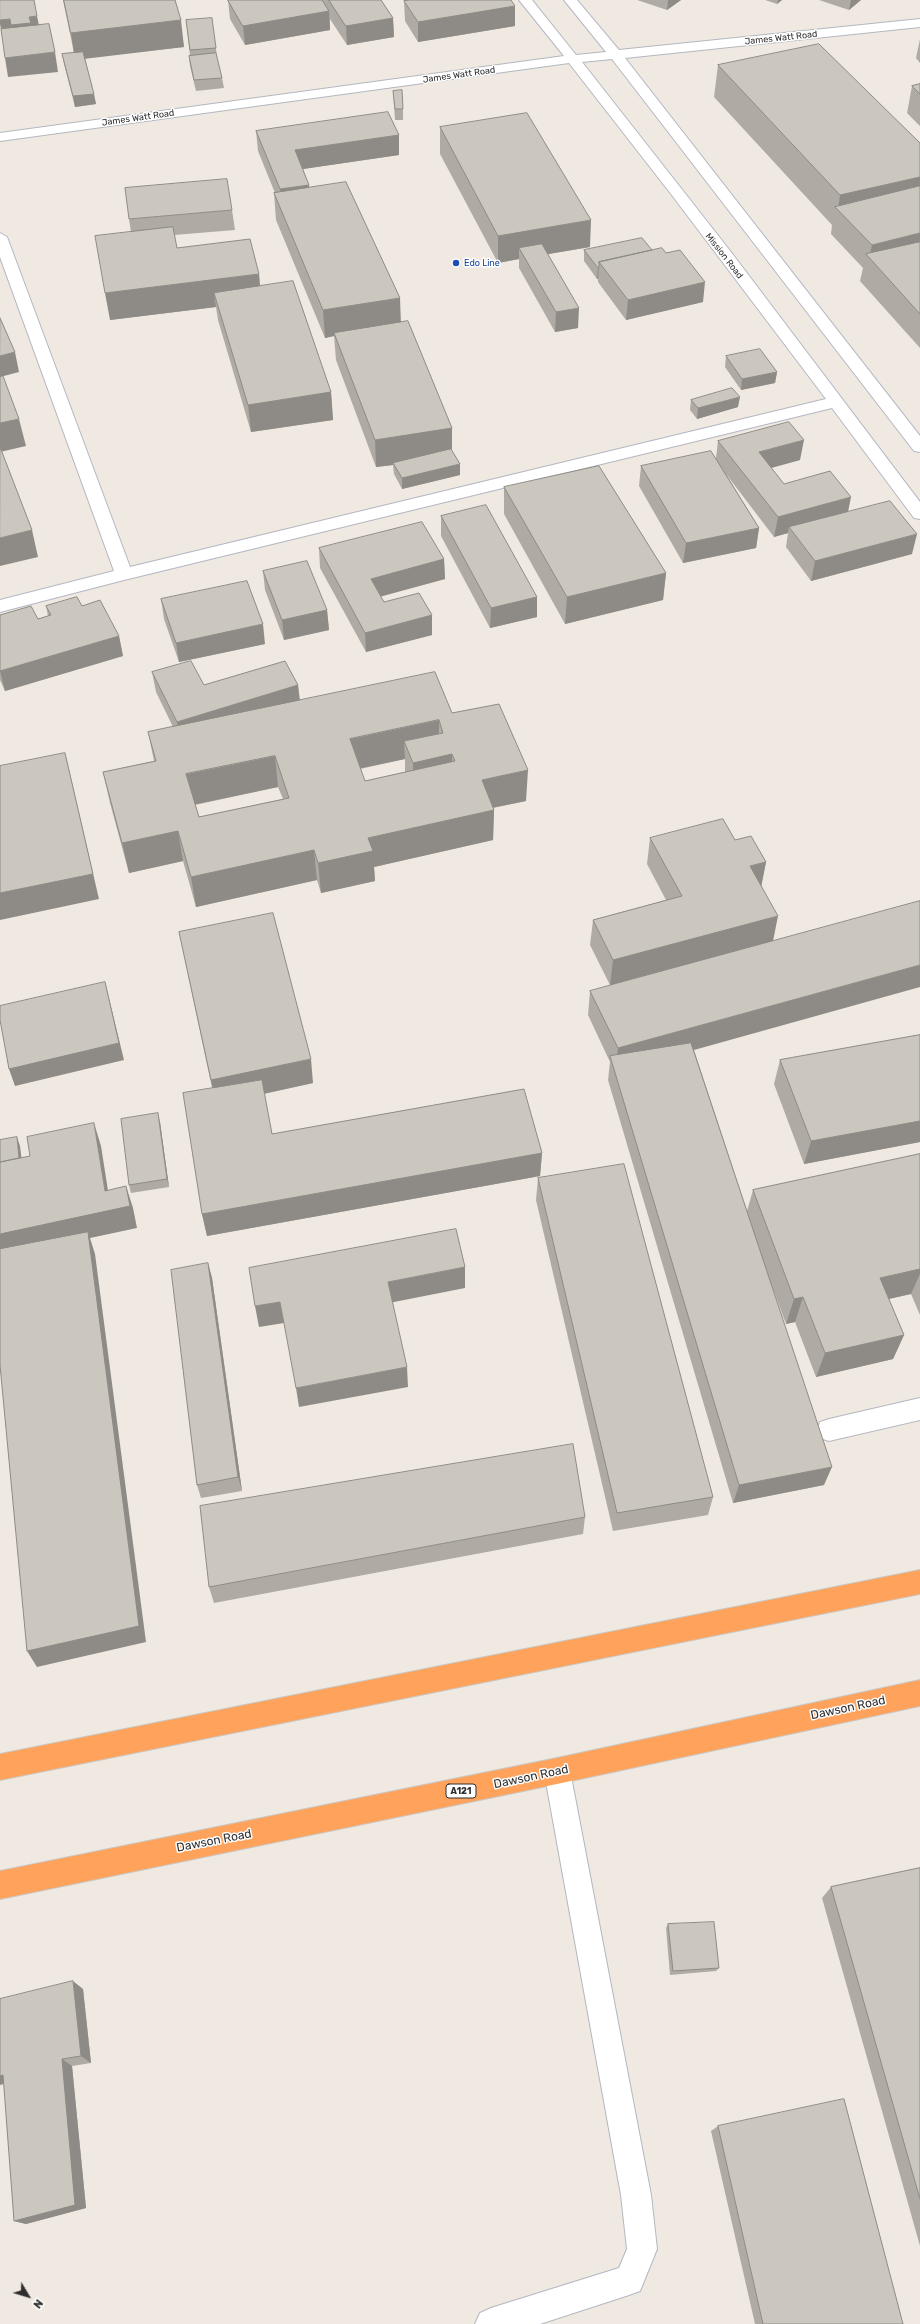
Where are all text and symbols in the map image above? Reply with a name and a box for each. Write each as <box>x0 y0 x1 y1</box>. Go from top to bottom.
street label: James Watt Road <box>744 29 818 47</box>
street label: James Watt Road <box>422 65 496 85</box>
street label: James Watt Road <box>101 108 175 128</box>
street label: Mission Road <box>703 231 745 281</box>
marker: Edo Line <box>451 258 461 268</box>
place label: Edo Line <box>464 258 500 268</box>
street label: Dawson Road <box>809 1693 887 1723</box>
street label: Dawson Road <box>492 1762 570 1792</box>
road number: A121 <box>446 1784 476 1798</box>
street label: Dawson Road <box>175 1827 253 1855</box>
north arrow <box>8 2276 48 2316</box>
text: N <box>30 2297 45 2311</box>

